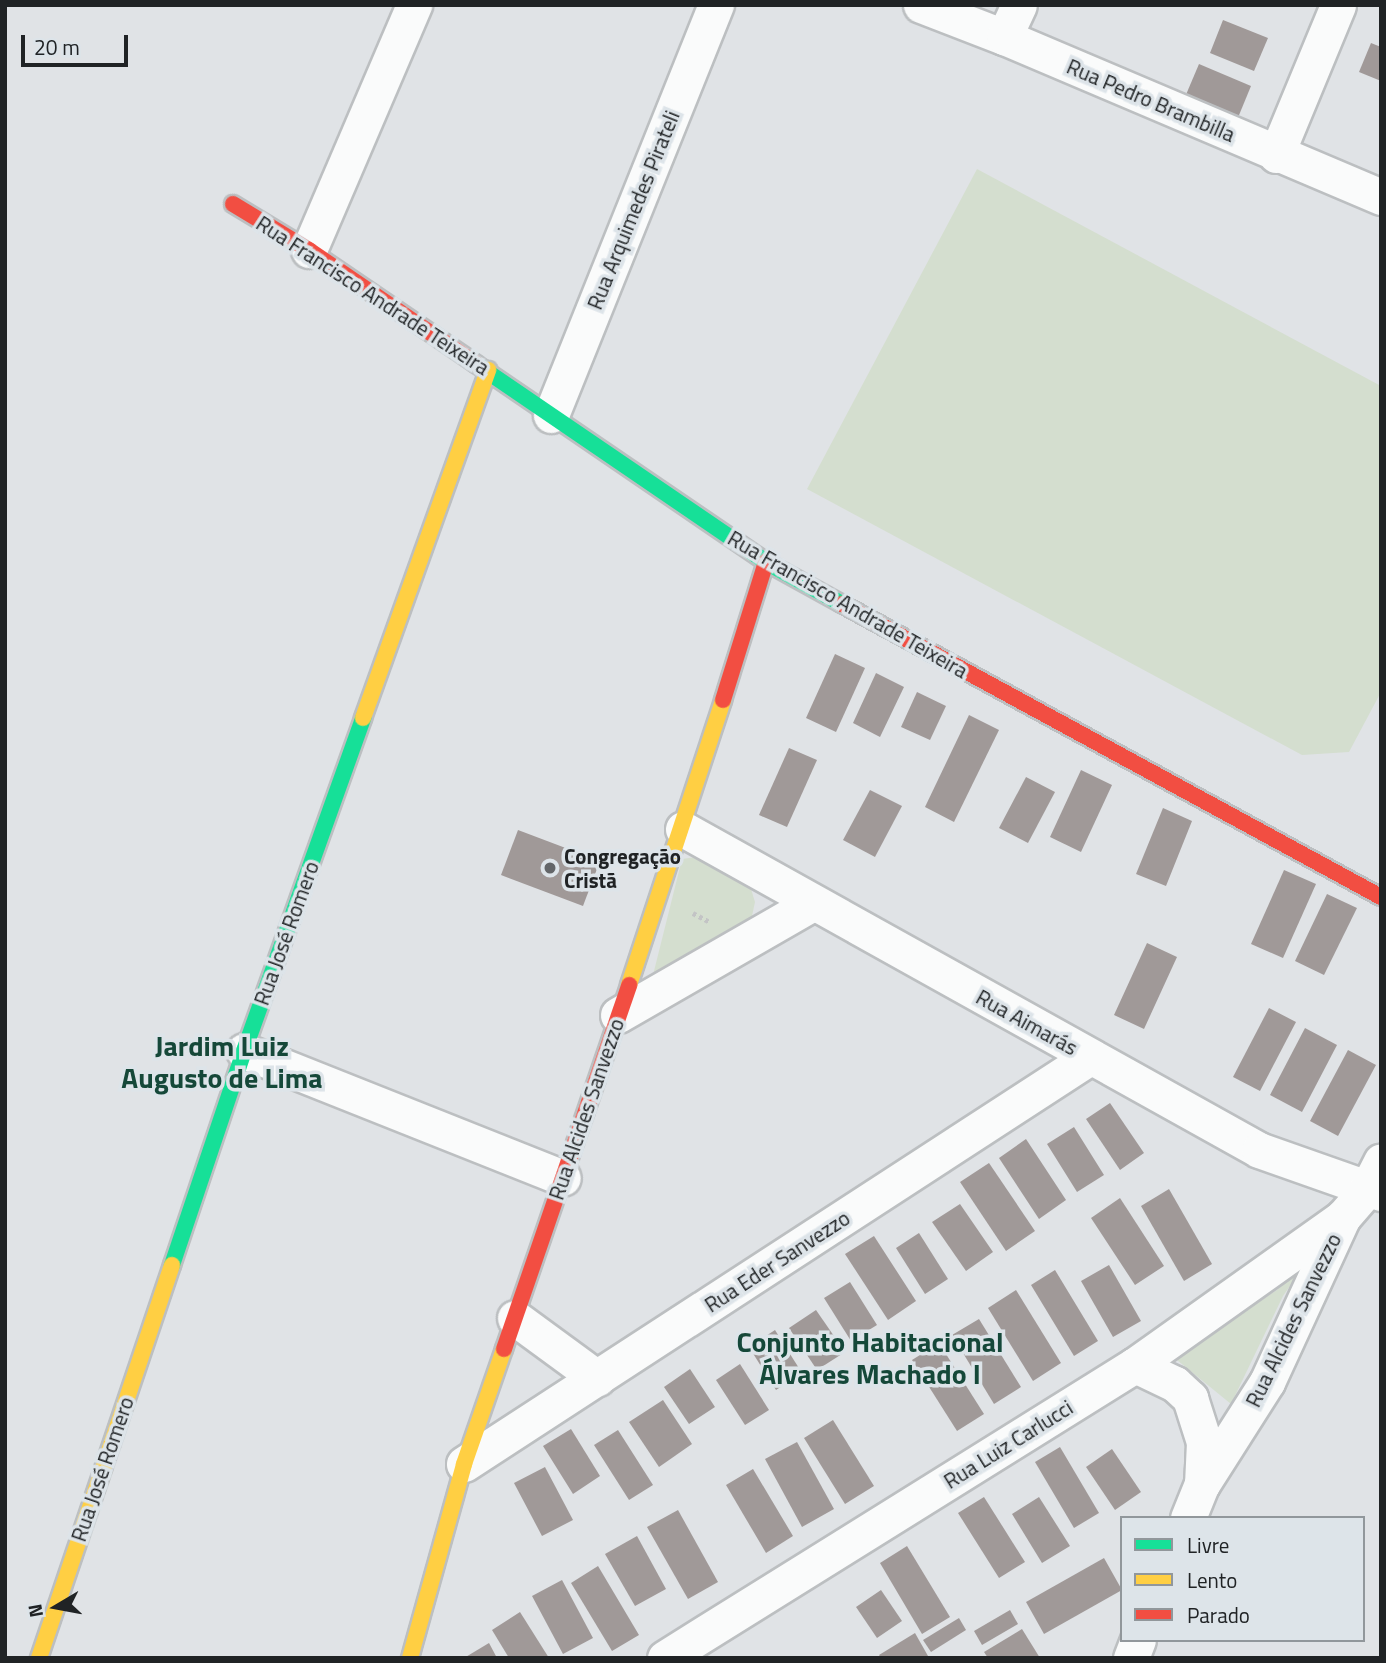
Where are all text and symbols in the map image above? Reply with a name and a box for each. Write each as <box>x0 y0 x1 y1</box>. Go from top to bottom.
scale bar <box>24 21 131 65</box>
text: 20 m <box>34 31 80 63</box>
street label: Rua Pedro Brambilla <box>1063 53 1239 147</box>
street label: Rua Arquimedes Pirateli <box>582 107 684 313</box>
street label: Rua Francisco Andrade Teixeira <box>252 210 494 380</box>
street label: Rua Francisco Andrade Teixeira <box>724 525 972 683</box>
place label: Congregação Cristã <box>564 843 681 893</box>
street label: Rua José Romero <box>248 858 324 1008</box>
marker: Congregação Cristã <box>542 860 558 876</box>
street label: Rua Aimarás <box>972 984 1082 1060</box>
street label: Rua Alcides Sanvezzo <box>543 1015 629 1203</box>
district label: Jardim Luiz Augusto de Lima <box>121 1029 323 1095</box>
street label: Rua Eder Sanvezzo <box>700 1205 854 1317</box>
street label: Rua Alcides Sanvezzo <box>1240 1229 1346 1411</box>
district label: Conjunto Habitacional Álvares Machado I <box>736 1325 1004 1391</box>
street label: Rua José Romero <box>65 1393 139 1545</box>
street label: Rua Luiz Carlucci <box>939 1394 1077 1494</box>
legend <box>1120 1516 1365 1642</box>
text: Livre <box>1187 1529 1229 1561</box>
text: Lento <box>1187 1564 1237 1596</box>
north arrow <box>21 1572 91 1642</box>
text: Parado <box>1187 1599 1250 1631</box>
text: N <box>19 1602 50 1620</box>

